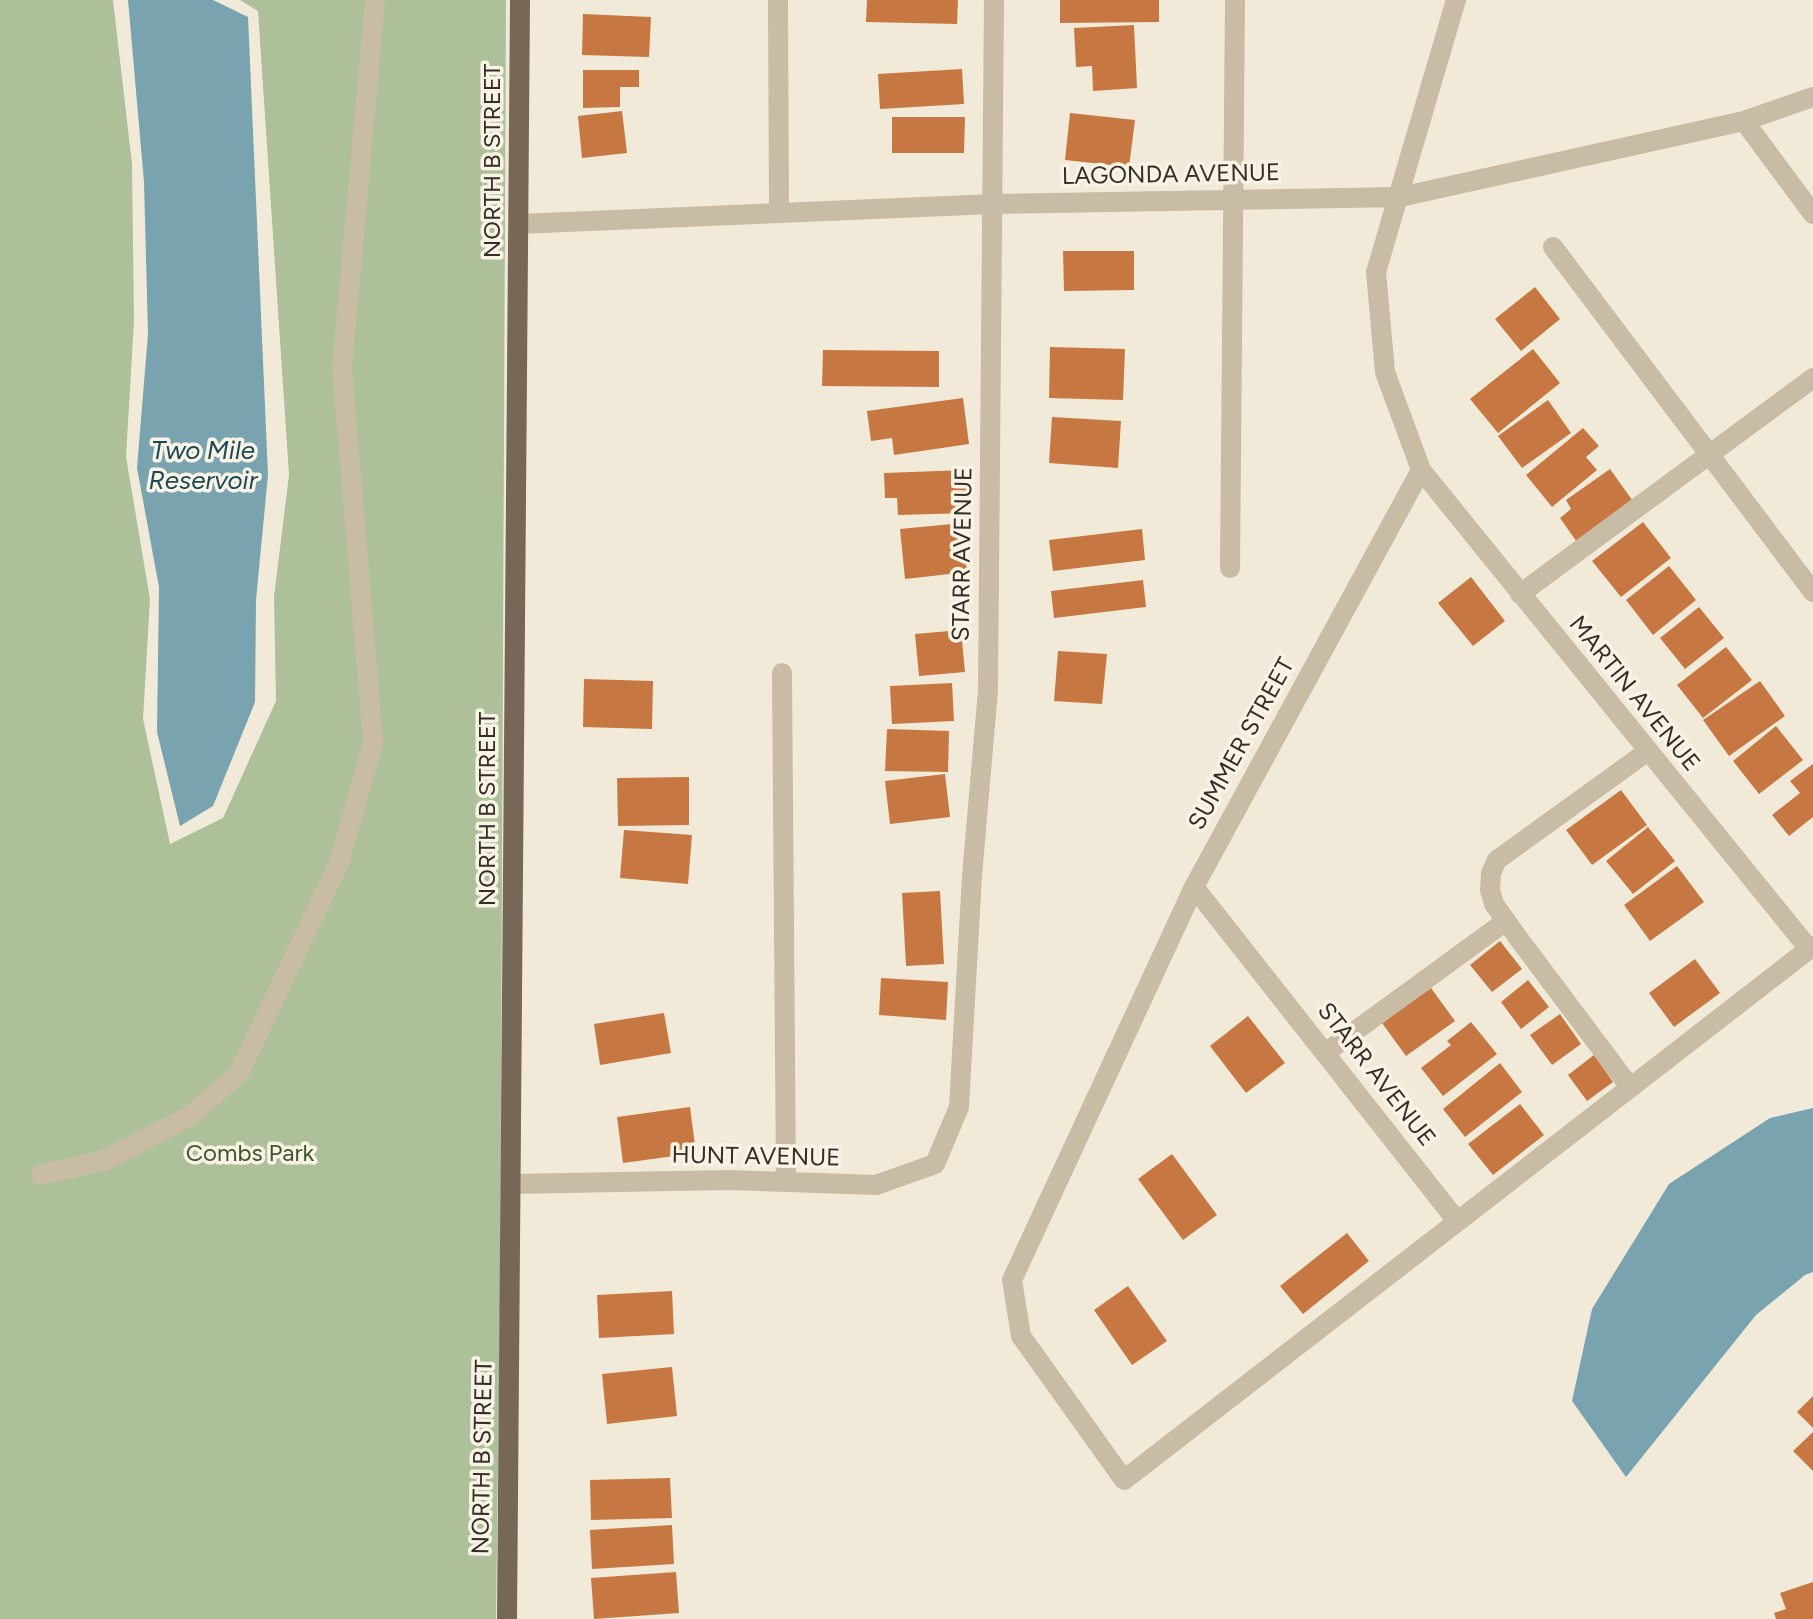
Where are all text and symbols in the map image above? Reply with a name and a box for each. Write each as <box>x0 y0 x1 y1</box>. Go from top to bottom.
street label: NORTH B STREET <box>479 64 507 258</box>
street label: LAGONDA AVENUE <box>1062 159 1280 191</box>
water label: Two Mile Reservoir <box>148 435 258 496</box>
street label: STARR AVENUE <box>947 467 979 641</box>
street label: MARTIN AVENUE <box>1563 611 1705 777</box>
street label: SUMMER STREET <box>1183 653 1301 835</box>
street label: NORTH B STREET <box>474 712 502 906</box>
street label: STARR AVENUE <box>1311 997 1441 1153</box>
park label: Combs Park <box>186 1140 314 1168</box>
street label: HUNT AVENUE <box>671 1141 841 1173</box>
street label: NORTH B STREET <box>467 1359 499 1555</box>

